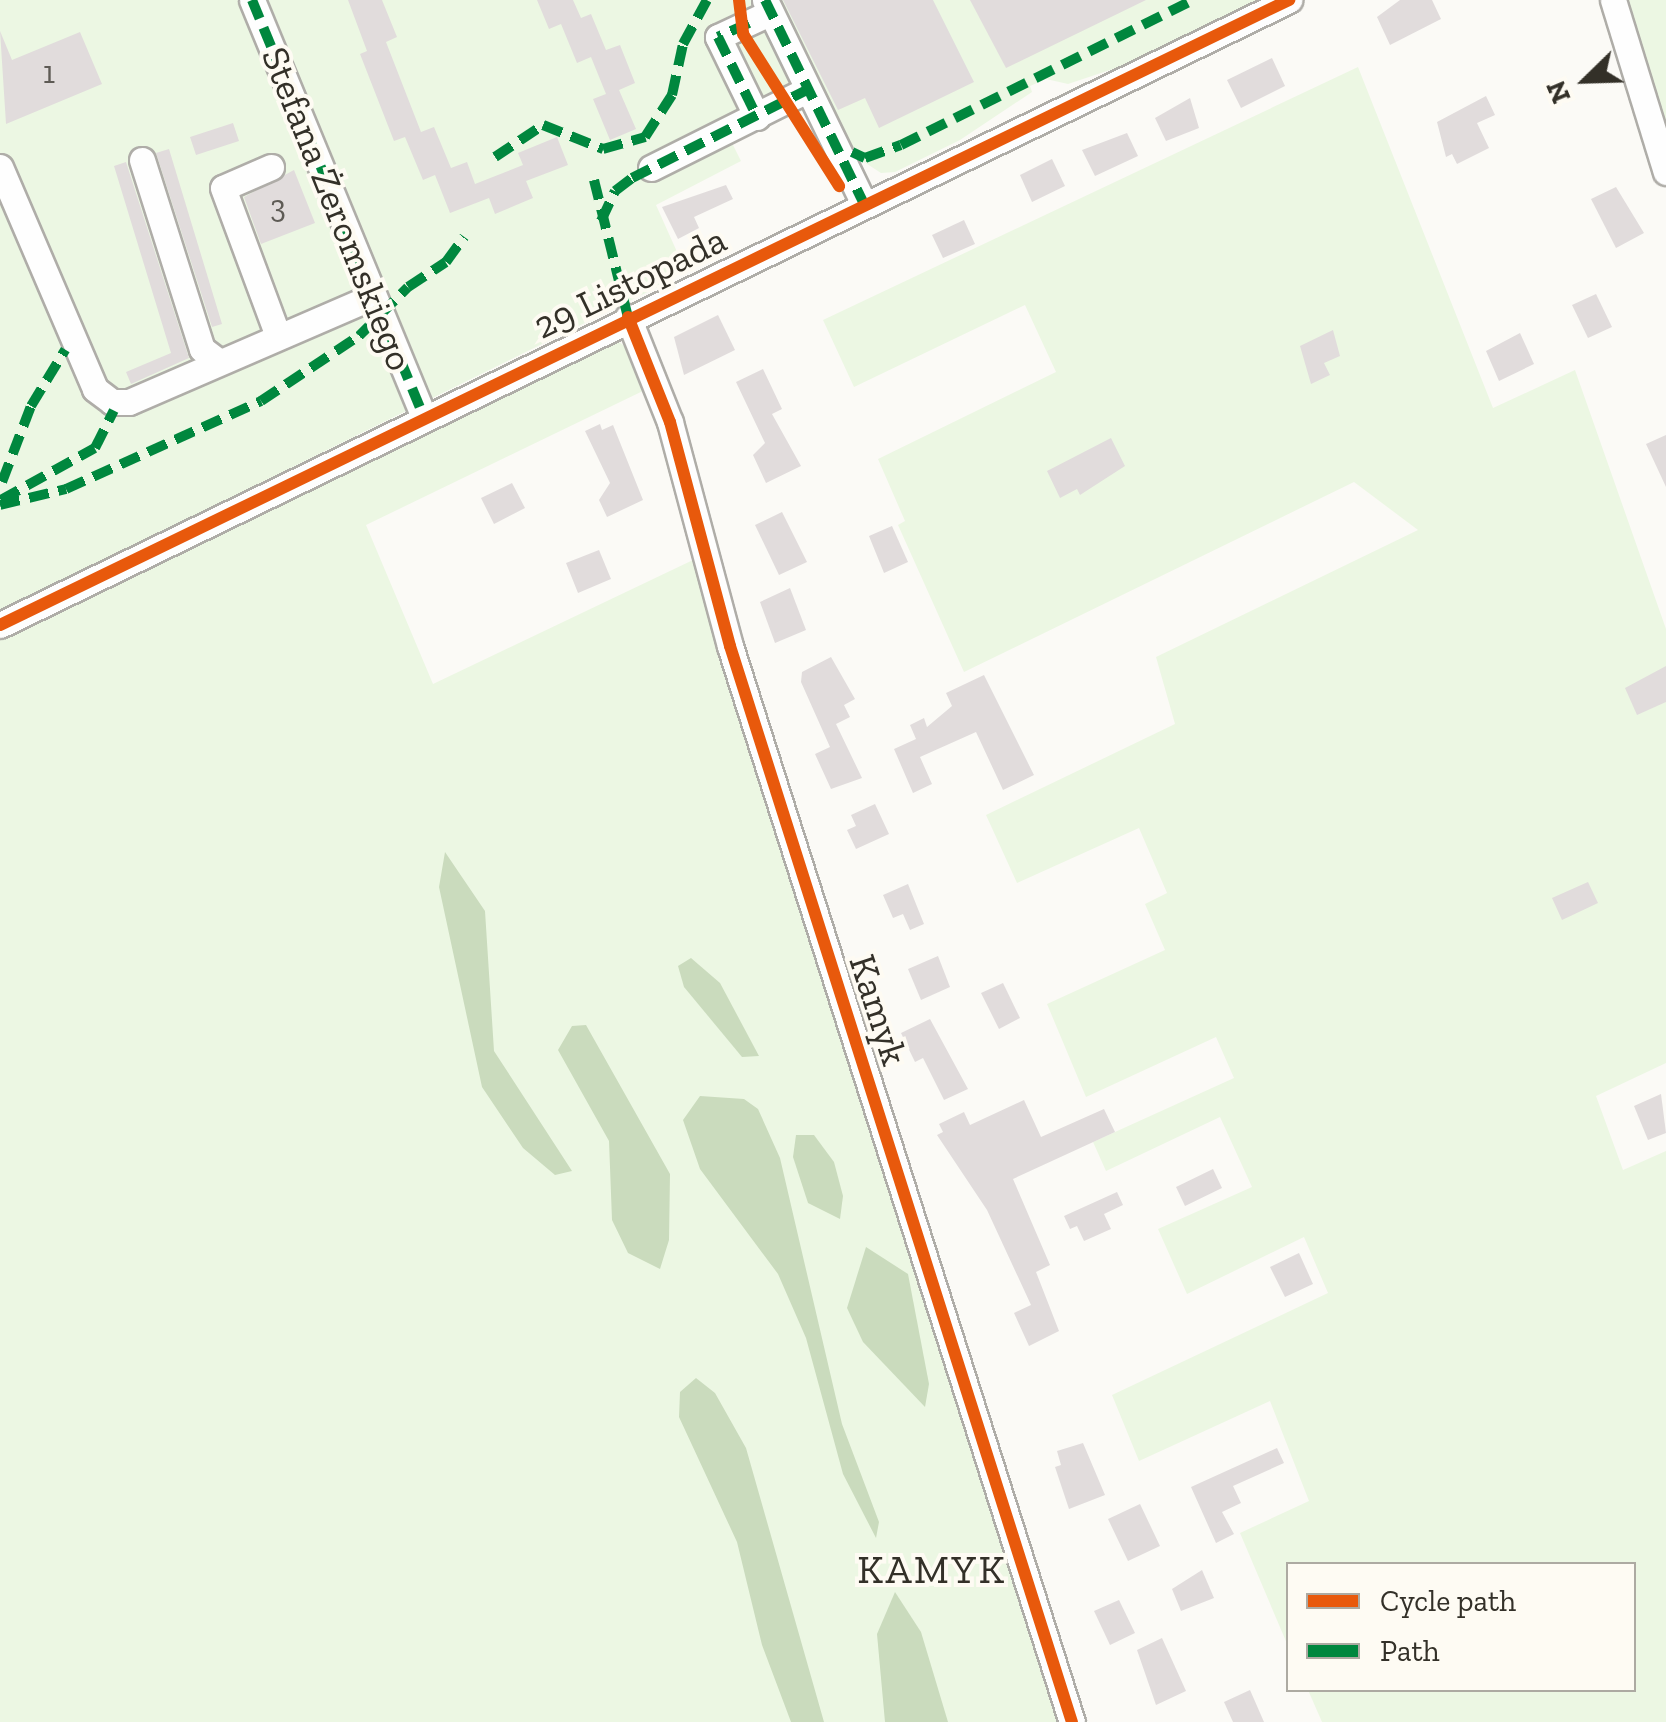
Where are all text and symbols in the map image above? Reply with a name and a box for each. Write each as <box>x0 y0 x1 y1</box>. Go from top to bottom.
north arrow <box>1536 30 1636 130</box>
street label: Stefana Żeromskiego <box>251 41 423 377</box>
house number: 1 <box>43 53 55 91</box>
text: N <box>1539 76 1577 108</box>
house number: 3 <box>270 187 286 225</box>
street label: 29 Listopada <box>526 217 734 349</box>
street label: Kamyk <box>839 949 917 1071</box>
district label: KAMYK <box>857 1545 1007 1593</box>
legend <box>1286 1562 1636 1692</box>
text: Cycle path <box>1380 1583 1516 1619</box>
text: Path <box>1380 1633 1439 1669</box>

